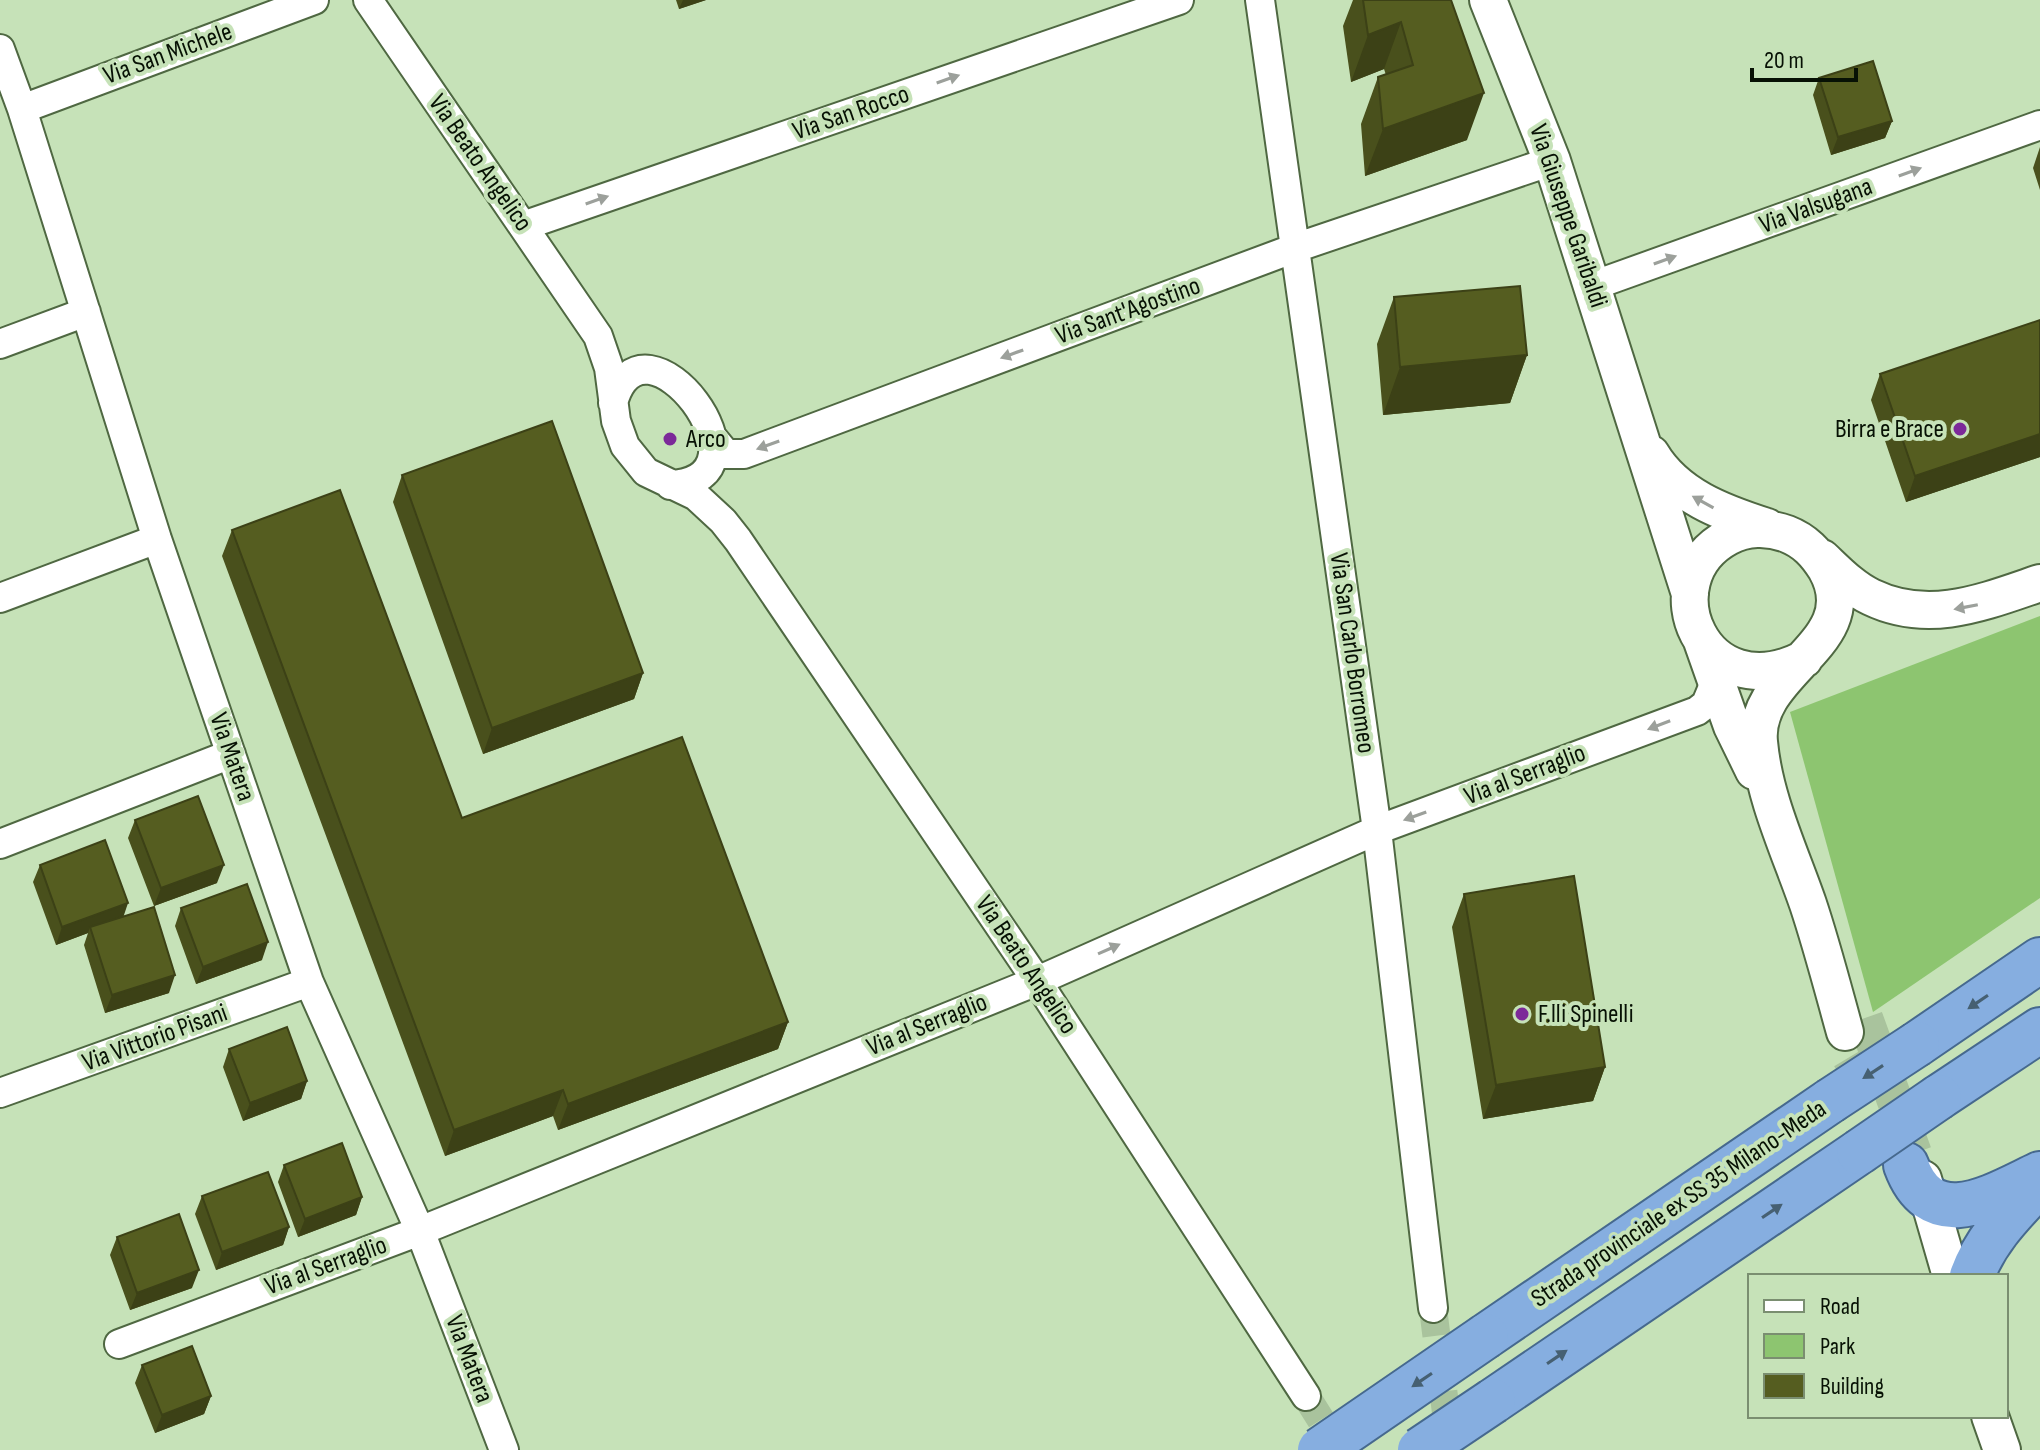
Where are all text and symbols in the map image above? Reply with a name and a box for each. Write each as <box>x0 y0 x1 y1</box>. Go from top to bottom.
street label: Via San Michele <box>99 16 237 92</box>
scale bar <box>1752 32 1856 82</box>
text: 20 m <box>1764 46 1804 75</box>
one-way arrow <box>937 73 961 85</box>
street label: Via San Rocco <box>789 79 913 147</box>
street label: Via Beato Angelico <box>421 89 539 237</box>
street label: Via Giuseppe Garibaldi <box>1522 120 1614 312</box>
one-way arrow <box>1898 165 1922 178</box>
street label: Via Valsugana <box>1755 171 1877 241</box>
one-way arrow <box>585 194 609 206</box>
one-way arrow <box>1653 253 1677 266</box>
street label: Via Sant'Agostino <box>1051 270 1205 352</box>
one-way arrow <box>1000 348 1024 361</box>
place label: Birra e Brace <box>1835 414 1944 445</box>
marker: Birra e Brace <box>1951 420 1969 438</box>
place label: Arco <box>685 424 726 455</box>
marker: Arco <box>661 430 679 448</box>
one-way arrow <box>756 439 780 452</box>
one-way arrow <box>1692 495 1715 508</box>
street label: Via San Carlo Borromeo <box>1323 551 1381 755</box>
one-way arrow <box>1953 601 1978 613</box>
street label: Via Matera <box>202 709 262 805</box>
one-way arrow <box>1647 719 1671 732</box>
street label: Via al Serraglio <box>1460 738 1590 812</box>
one-way arrow <box>1403 810 1427 823</box>
street label: Via Beato Angelico <box>968 890 1084 1040</box>
one-way arrow <box>1097 943 1120 956</box>
street label: Via al Serraglio <box>862 987 992 1063</box>
one-way arrow <box>1968 994 1989 1009</box>
street label: Via Vittorio Pisani <box>78 997 232 1079</box>
place label: F.lli Spinelli <box>1538 999 1634 1030</box>
marker: F.lli Spinelli <box>1513 1005 1531 1023</box>
one-way arrow <box>1863 1064 1884 1079</box>
street label: Strada provinciale ex SS 35 Milano-Meda <box>1526 1094 1832 1314</box>
one-way arrow <box>1762 1204 1783 1219</box>
street label: Via al Serraglio <box>261 1230 391 1302</box>
legend <box>1748 1274 2008 1418</box>
text: Road <box>1820 1292 1860 1321</box>
street label: Via Matera <box>438 1311 500 1407</box>
text: Park <box>1820 1332 1855 1361</box>
one-way arrow <box>1547 1350 1568 1365</box>
one-way arrow <box>1411 1372 1432 1387</box>
text: Building <box>1820 1372 1884 1401</box>

